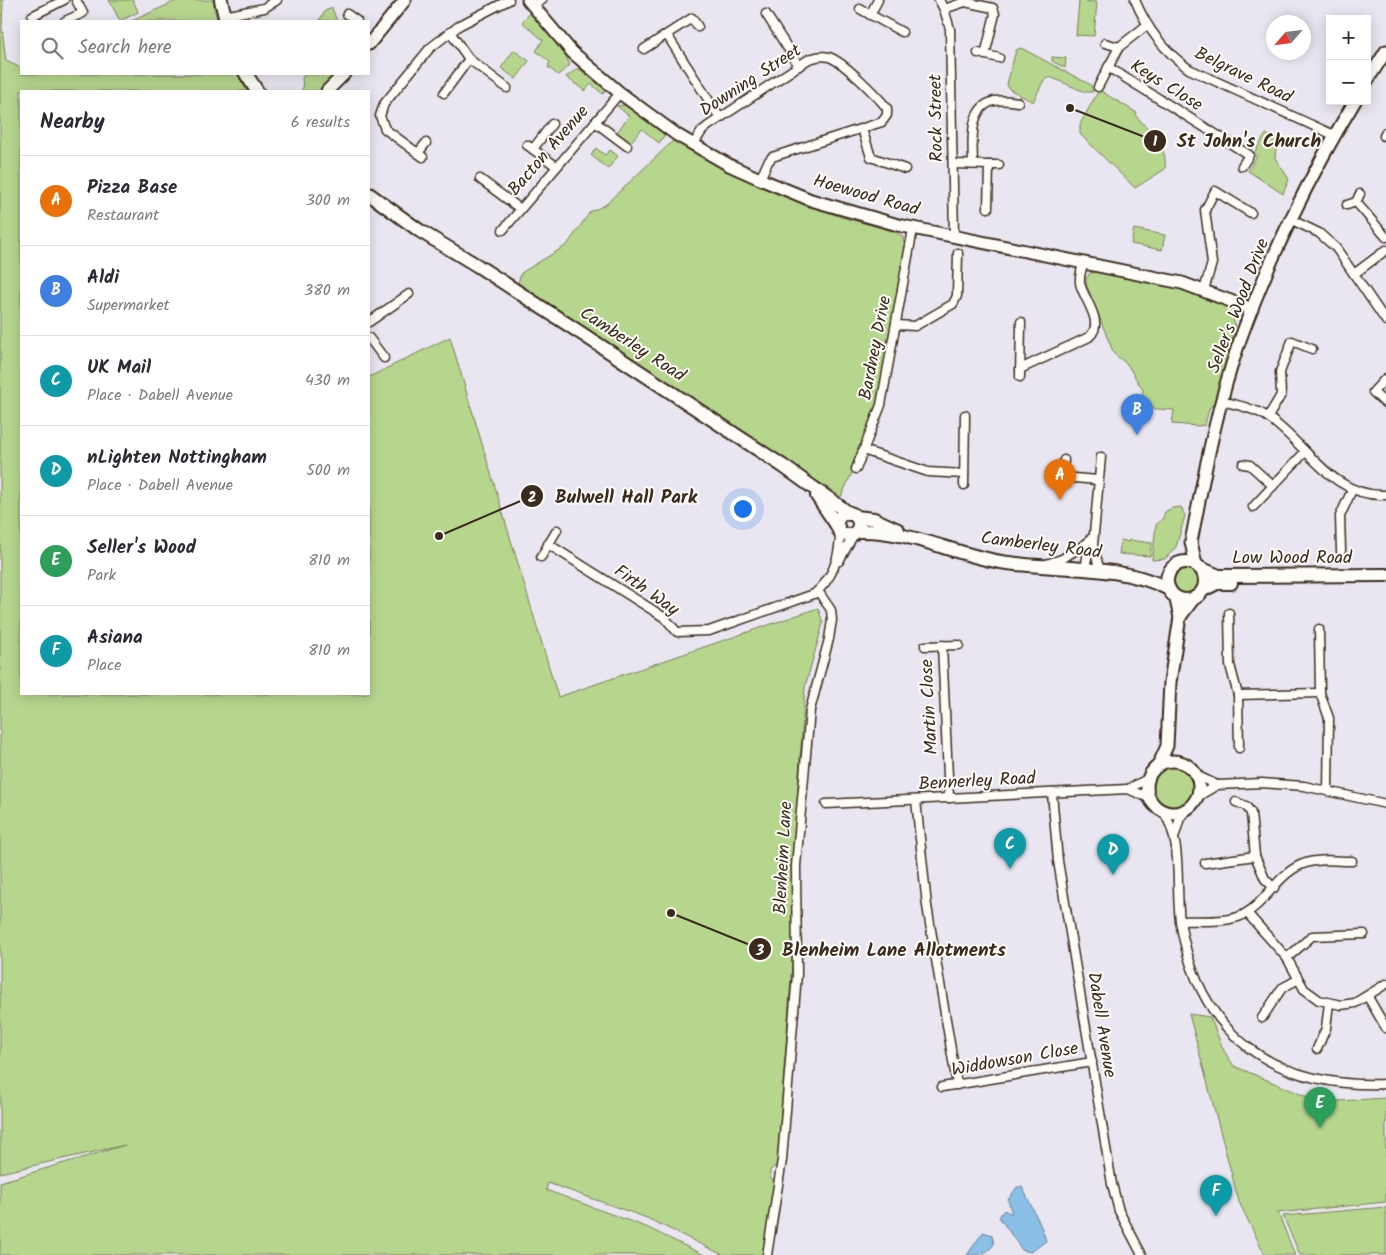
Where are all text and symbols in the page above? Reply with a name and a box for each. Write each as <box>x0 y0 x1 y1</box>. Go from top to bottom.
north arrow <box>1266 15 1311 60</box>
map controls <box>1326 15 1371 105</box>
button: + <box>1326 15 1371 60</box>
search box <box>20 20 370 75</box>
text: Search here <box>78 33 172 63</box>
icon: search <box>38 34 66 62</box>
street label: Downing Street <box>694 36 809 125</box>
street label: Belgrave Road <box>1189 40 1298 113</box>
street label: Keys Close <box>1124 52 1208 120</box>
button: − <box>1326 60 1371 105</box>
street label: Rock Street <box>922 73 952 162</box>
street label: Bacton Avenue <box>501 99 597 203</box>
text: Nearby <box>40 106 105 139</box>
text: 6 results <box>291 110 350 135</box>
callout: St John's Church <box>1142 124 1331 158</box>
text: St John's Church <box>1177 127 1321 157</box>
text: 1 <box>1153 130 1158 154</box>
street label: Hoewood Road <box>810 167 923 225</box>
text: Pizza Base <box>87 173 177 203</box>
text: A <box>51 188 61 213</box>
text: 300 m <box>306 188 350 213</box>
text: Restaurant <box>87 203 159 228</box>
street label: Seller's Wood Drive <box>1200 234 1278 378</box>
text: Aldi <box>87 263 119 293</box>
text: B <box>51 278 61 303</box>
text: 380 m <box>304 278 350 303</box>
text: Supermarket <box>87 293 170 318</box>
street label: Bardney Drive <box>852 293 900 403</box>
street label: Camberley Road <box>573 300 692 391</box>
text: UK Mail <box>87 353 151 383</box>
text: C <box>51 368 61 393</box>
text: 430 m <box>305 368 350 393</box>
text: Place · Dabell Avenue <box>87 383 233 408</box>
pin: B <box>1121 394 1153 435</box>
text: nLighten Nottingham <box>87 443 267 473</box>
text: D <box>51 458 61 483</box>
text: 500 m <box>306 458 350 483</box>
pin: A <box>1044 459 1076 500</box>
text: Place · Dabell Avenue <box>87 473 233 498</box>
callout: Bulwell Hall Park <box>520 479 707 513</box>
text: Bulwell Hall Park <box>555 483 698 513</box>
text: 2 <box>528 486 537 510</box>
your location <box>730 496 756 522</box>
street label: Camberley Road <box>979 524 1104 568</box>
text: Seller's Wood <box>87 533 196 563</box>
street label: Low Wood Road <box>1232 544 1353 573</box>
text: E <box>52 548 60 573</box>
text: 810 m <box>308 548 350 573</box>
street label: Firth Way <box>607 558 685 625</box>
text: Park <box>87 563 116 588</box>
text: Asiana <box>87 623 143 653</box>
text: F <box>52 638 60 663</box>
text: 810 m <box>308 638 350 663</box>
text: Place <box>87 653 121 678</box>
street label: Martin Close <box>913 658 947 756</box>
street label: Bennerley Road <box>918 764 1037 800</box>
street label: Blenheim Lane <box>767 801 801 915</box>
pin: C <box>994 828 1026 869</box>
pin: D <box>1097 834 1129 875</box>
callout: Blenheim Lane Allotments <box>747 932 1016 966</box>
text: Blenheim Lane Allotments <box>782 936 1006 966</box>
text: 3 <box>755 939 764 963</box>
street label: Dabell Avenue <box>1078 970 1124 1080</box>
street label: Widdowson Close <box>949 1035 1081 1085</box>
pin: E <box>1304 1087 1336 1128</box>
pin: F <box>1200 1175 1232 1216</box>

